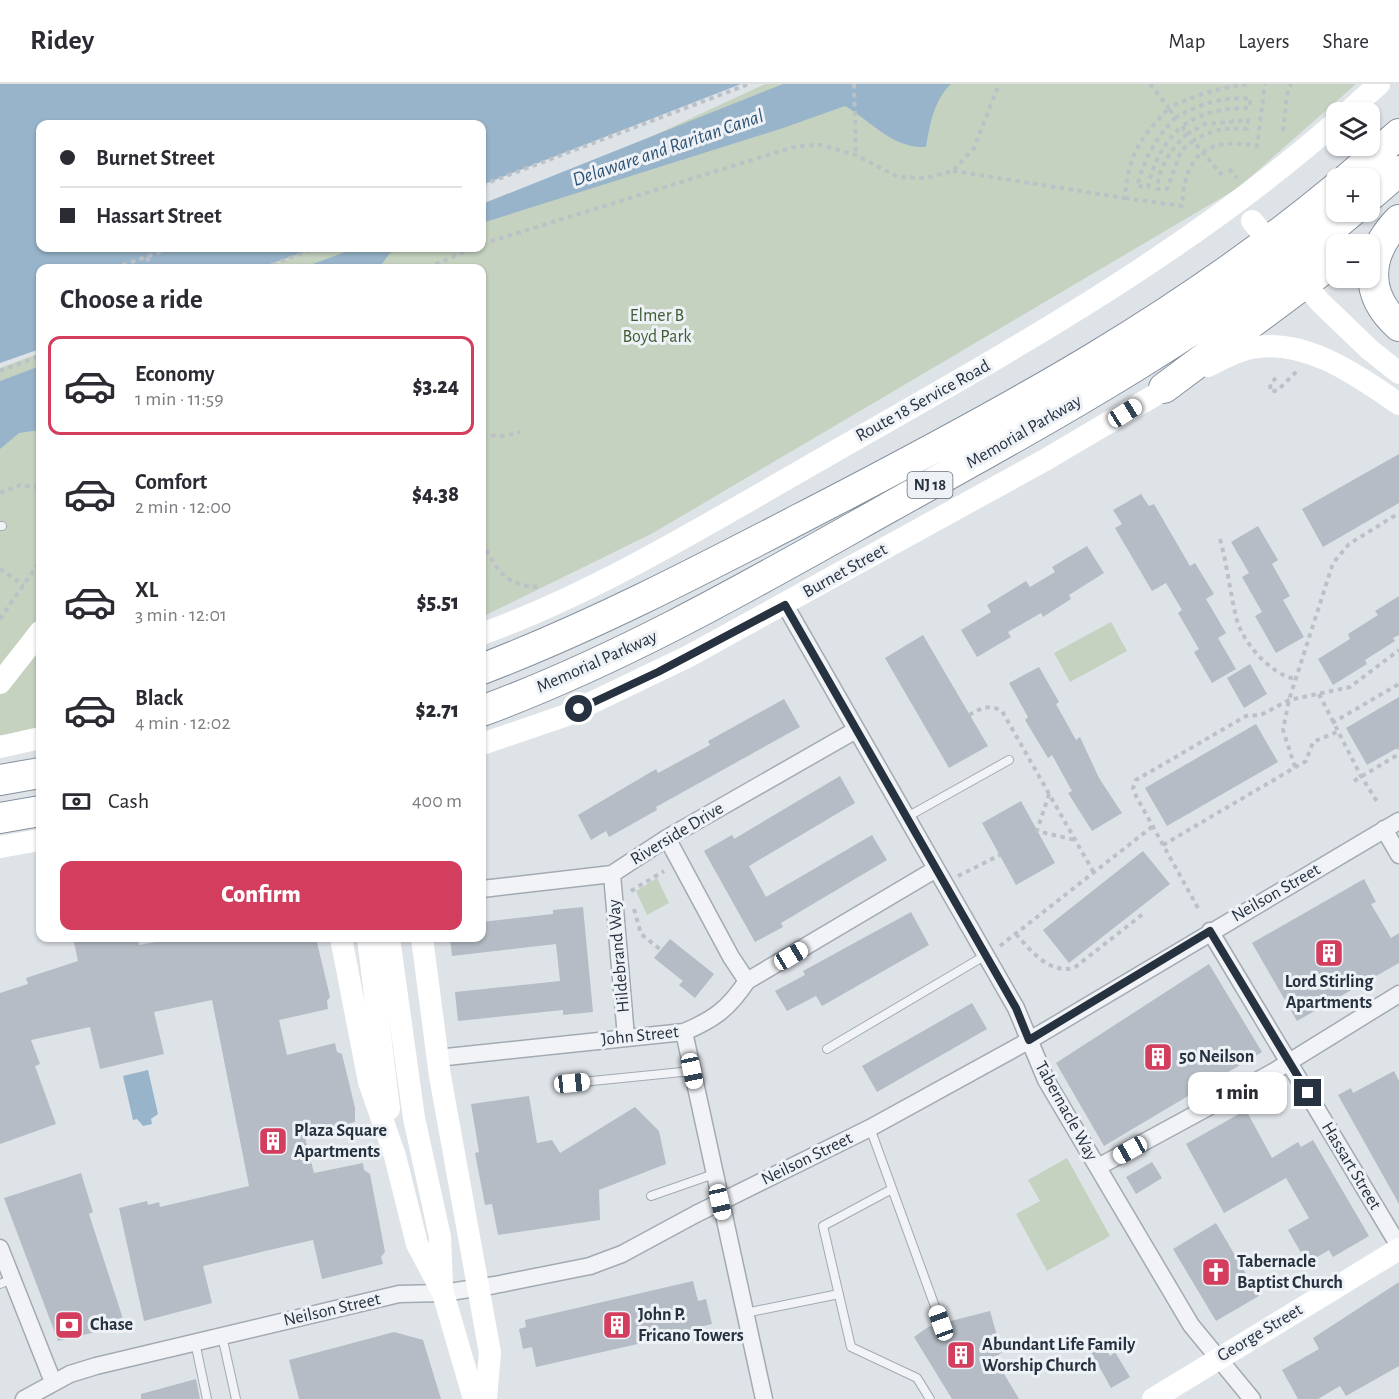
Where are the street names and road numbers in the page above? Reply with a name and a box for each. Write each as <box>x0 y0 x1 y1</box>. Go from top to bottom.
street label: Route 18 Service Road <box>853 357 993 445</box>
street label: Memorial Parkway <box>963 392 1085 472</box>
road number: NJ 18 <box>908 472 952 498</box>
street label: Burnet Street <box>800 540 890 601</box>
street label: Memorial Parkway <box>534 627 660 697</box>
street label: Riverside Drive <box>627 799 727 869</box>
street label: Neilson Street <box>1229 860 1324 926</box>
street label: Hildebrand Way <box>605 898 633 1014</box>
street label: John Street <box>600 1023 680 1049</box>
street label: Tabernacle Way <box>1031 1058 1101 1164</box>
street label: Hassart Street <box>1318 1119 1384 1213</box>
street label: Neilson Street <box>759 1129 856 1189</box>
street label: Neilson Street <box>282 1290 382 1330</box>
street label: George Street <box>1214 1301 1306 1365</box>

